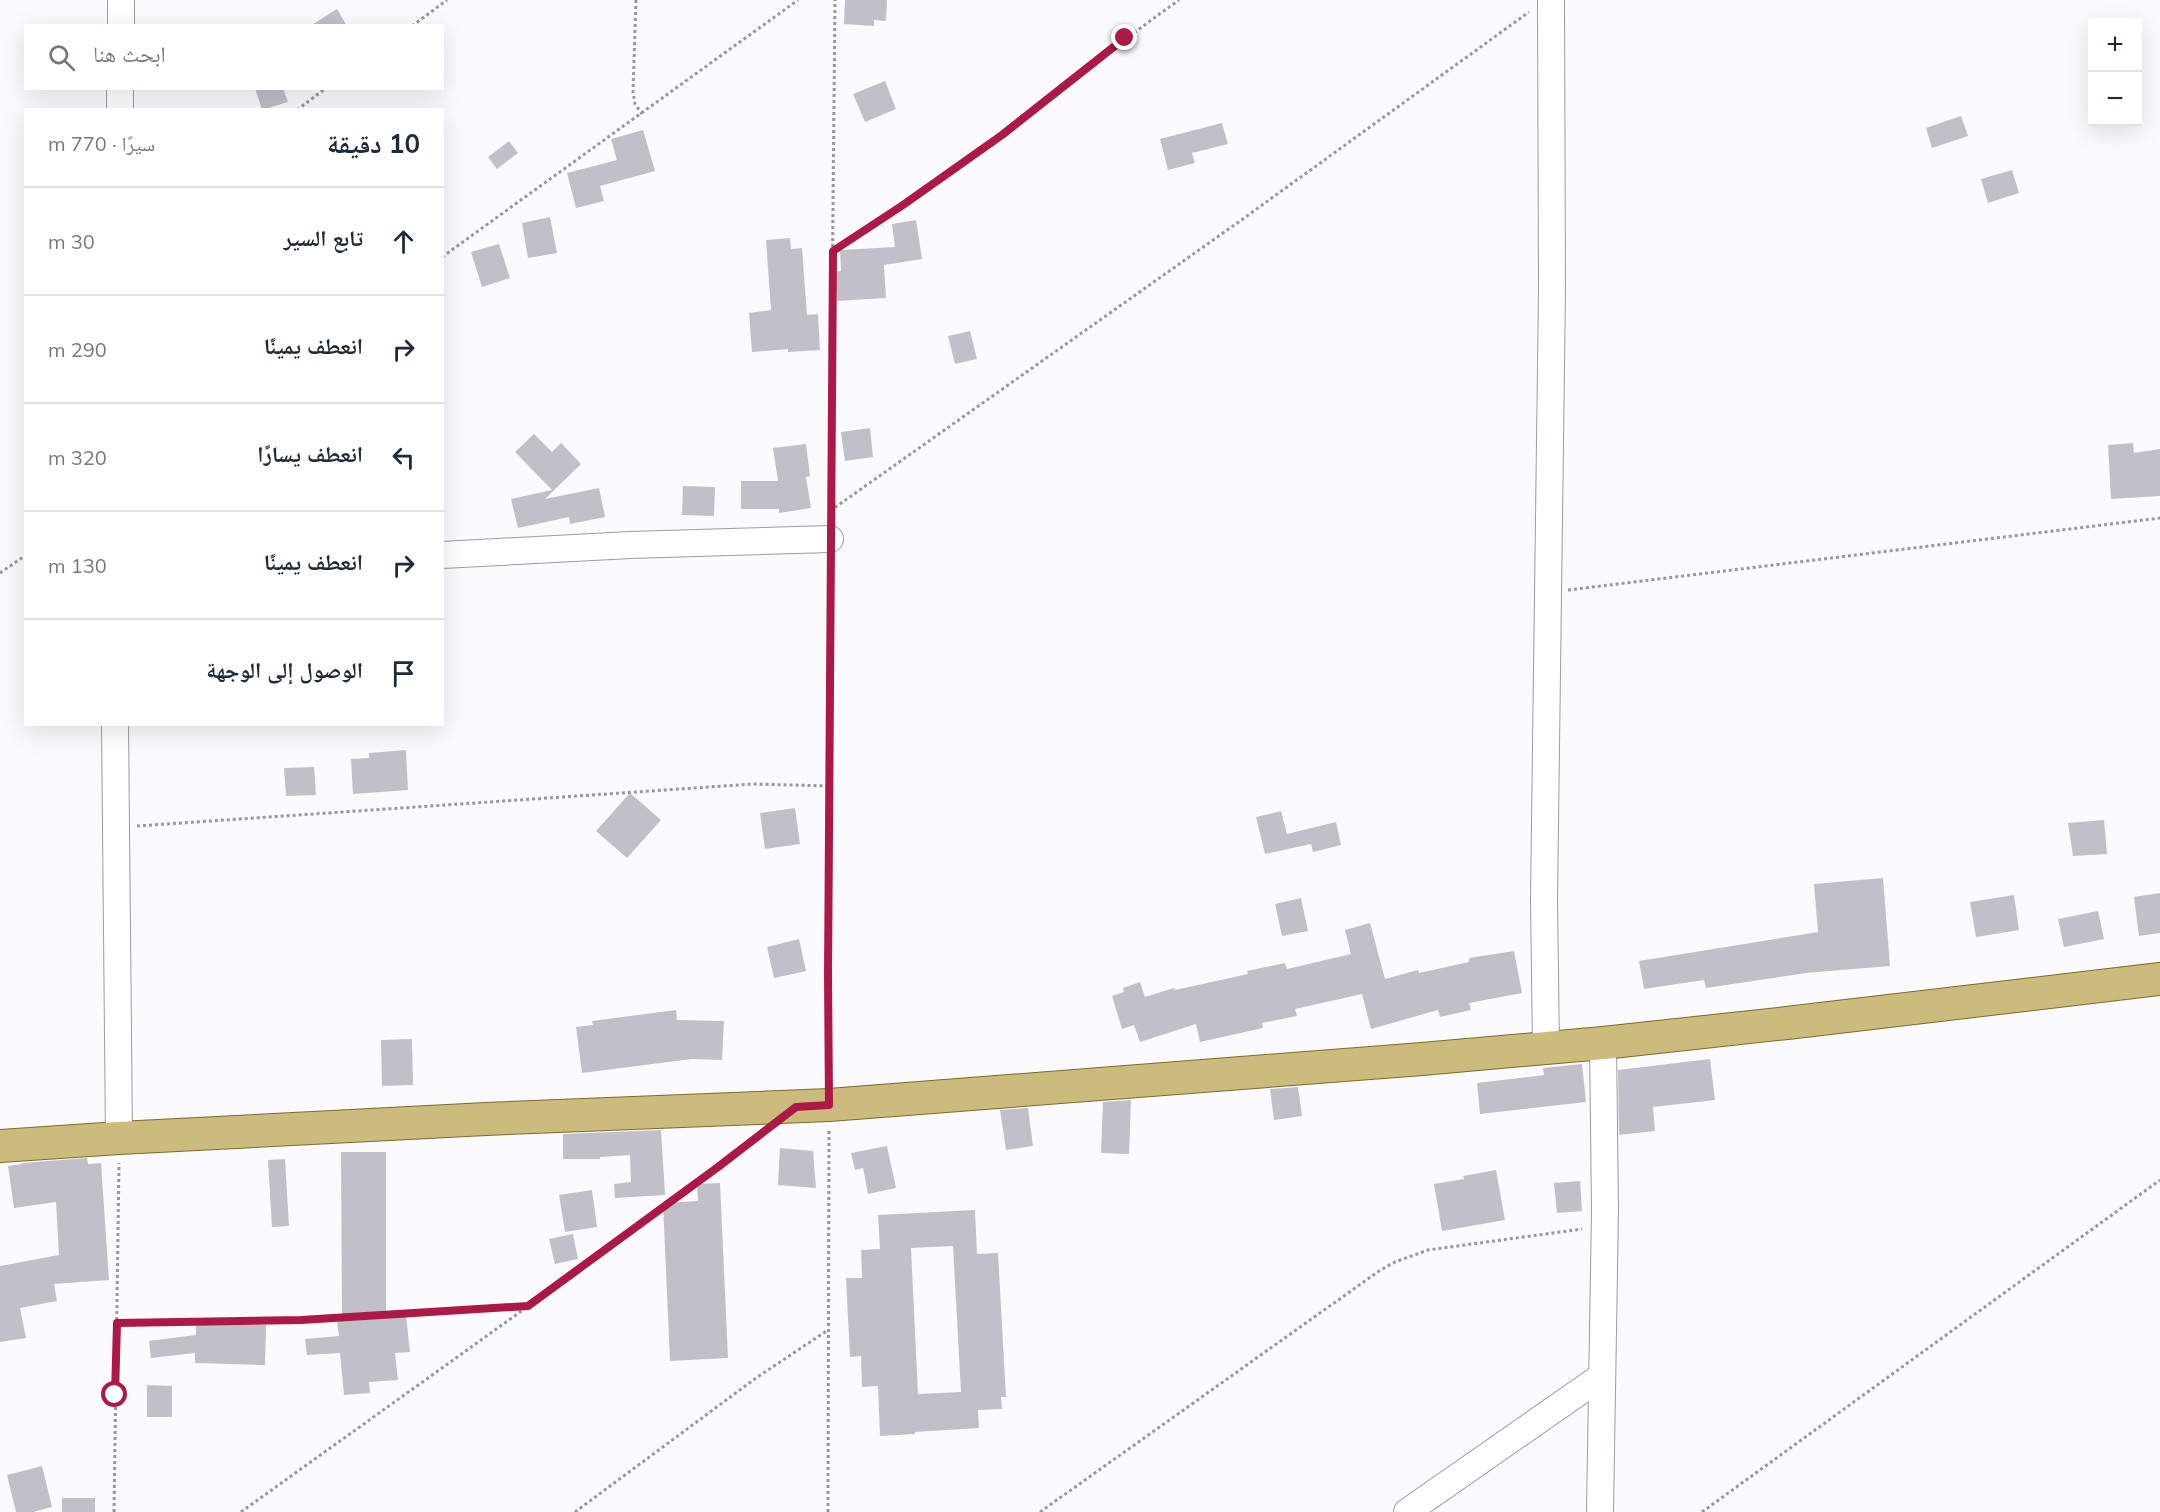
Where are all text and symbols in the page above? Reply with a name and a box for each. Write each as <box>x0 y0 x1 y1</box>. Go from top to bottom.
map controls <box>2088 18 2142 126</box>
button: + <box>2088 18 2142 72</box>
search box <box>24 24 444 90</box>
route end <box>1111 24 1137 50</box>
text: ابحث هنا <box>93 40 166 68</box>
icon: search <box>45 41 78 74</box>
button: − <box>2088 72 2142 126</box>
text: 10 دقيقة <box>327 127 420 160</box>
text: سيرًا · 770 m <box>48 131 155 156</box>
text: تابع السير <box>284 224 363 252</box>
icon: ahead <box>387 225 420 258</box>
text: 30 m <box>48 229 95 254</box>
text: انعطف يمينًا <box>264 332 363 360</box>
icon: right <box>387 333 420 366</box>
text: 290 m <box>48 337 107 362</box>
text: انعطف يسارًا <box>257 440 363 468</box>
icon: left <box>387 441 420 474</box>
text: 320 m <box>48 445 107 470</box>
text: انعطف يمينًا <box>264 548 363 576</box>
icon: right <box>387 549 420 582</box>
text: 130 m <box>48 553 107 578</box>
text: الوصول إلى الوجهة <box>206 656 363 684</box>
icon: arrive <box>387 657 420 690</box>
route start <box>101 1381 127 1407</box>

